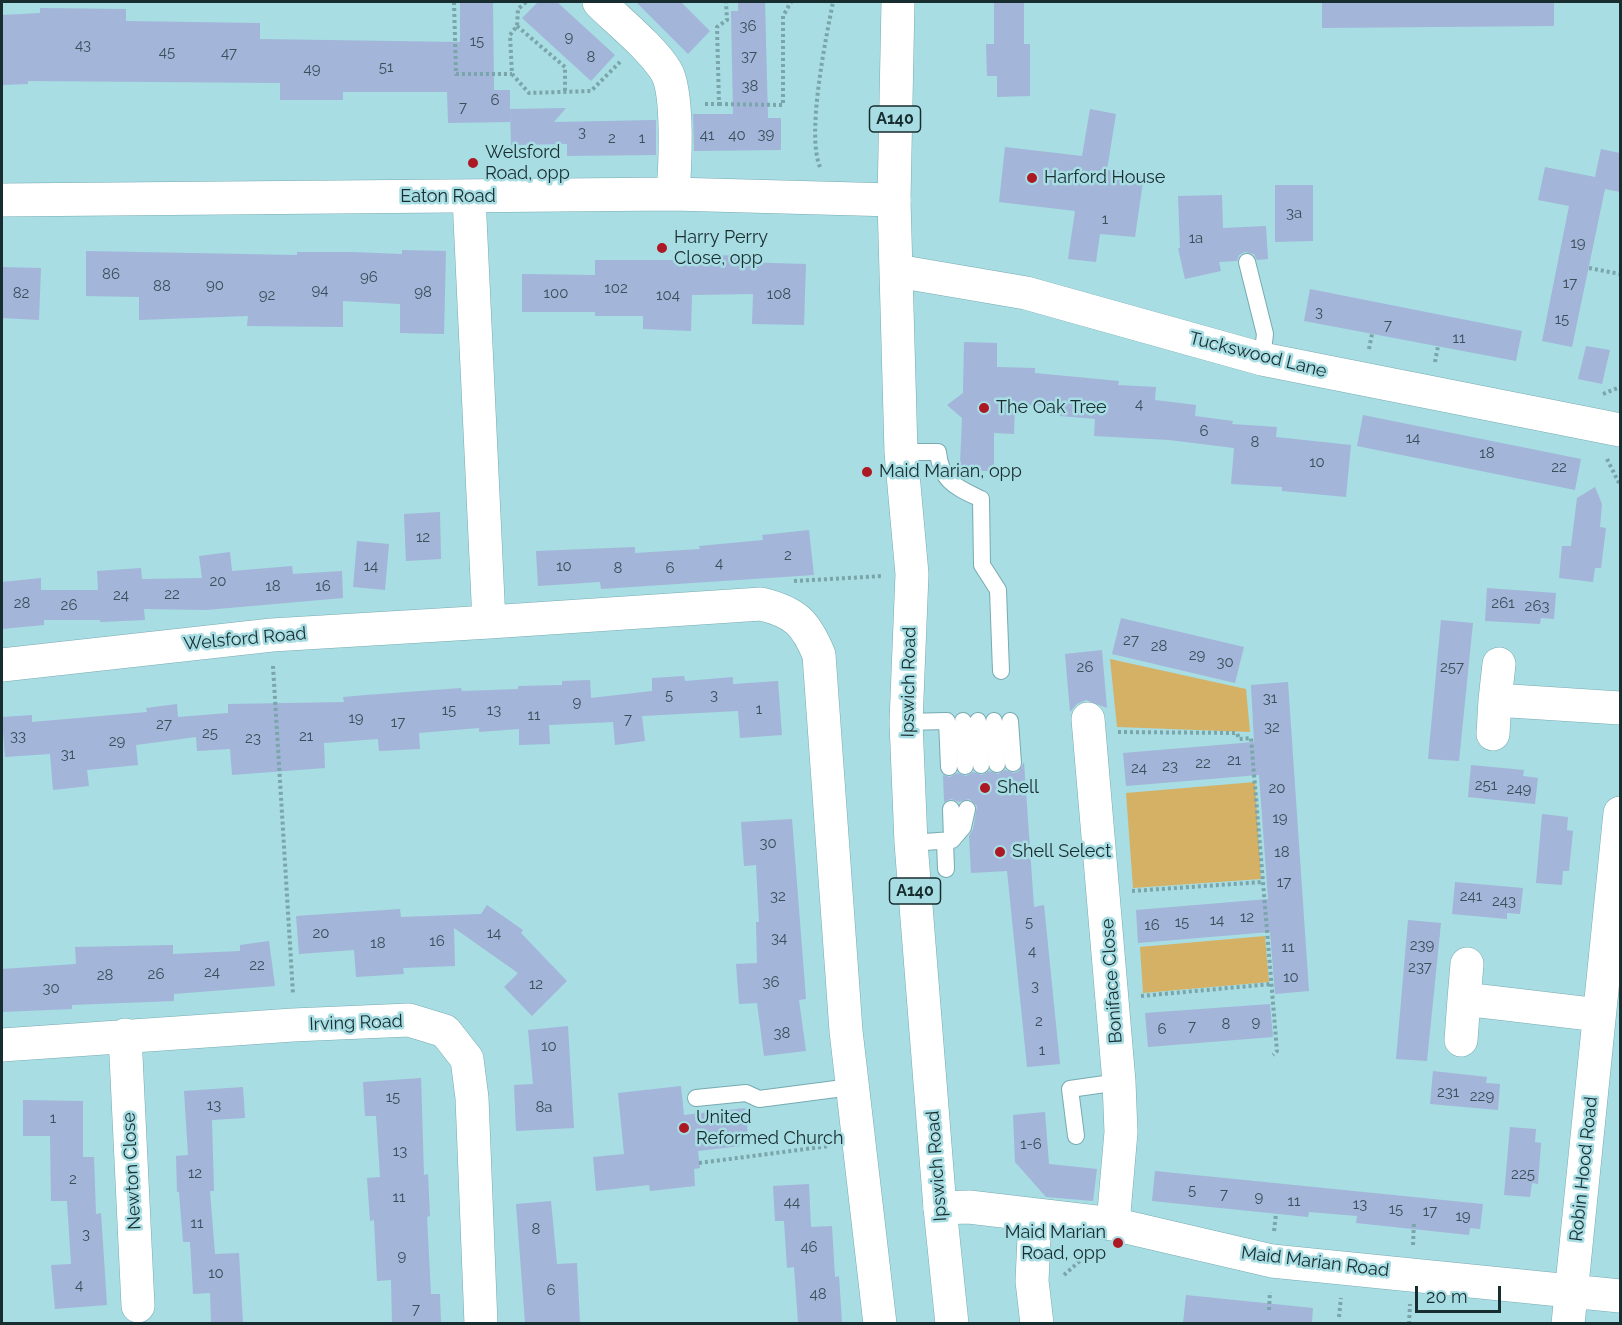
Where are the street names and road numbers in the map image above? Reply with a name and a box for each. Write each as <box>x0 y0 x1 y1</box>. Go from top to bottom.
road number: A140 <box>870 106 920 132</box>
street label: Eaton Road <box>400 186 496 208</box>
street label: Tuckswood Lane <box>1187 327 1329 383</box>
street label: Welsford Road <box>183 623 307 655</box>
street label: Ipswich Road <box>897 626 921 738</box>
road number: A140 <box>890 878 940 904</box>
street label: Boniface Close <box>1097 918 1127 1044</box>
street label: Irving Road <box>309 1011 403 1035</box>
street label: Robin Hood Road <box>1566 1095 1602 1243</box>
street label: Ipswich Road <box>922 1110 952 1222</box>
street label: Newton Close <box>118 1112 146 1230</box>
street label: Maid Marian Road <box>1240 1242 1390 1282</box>

